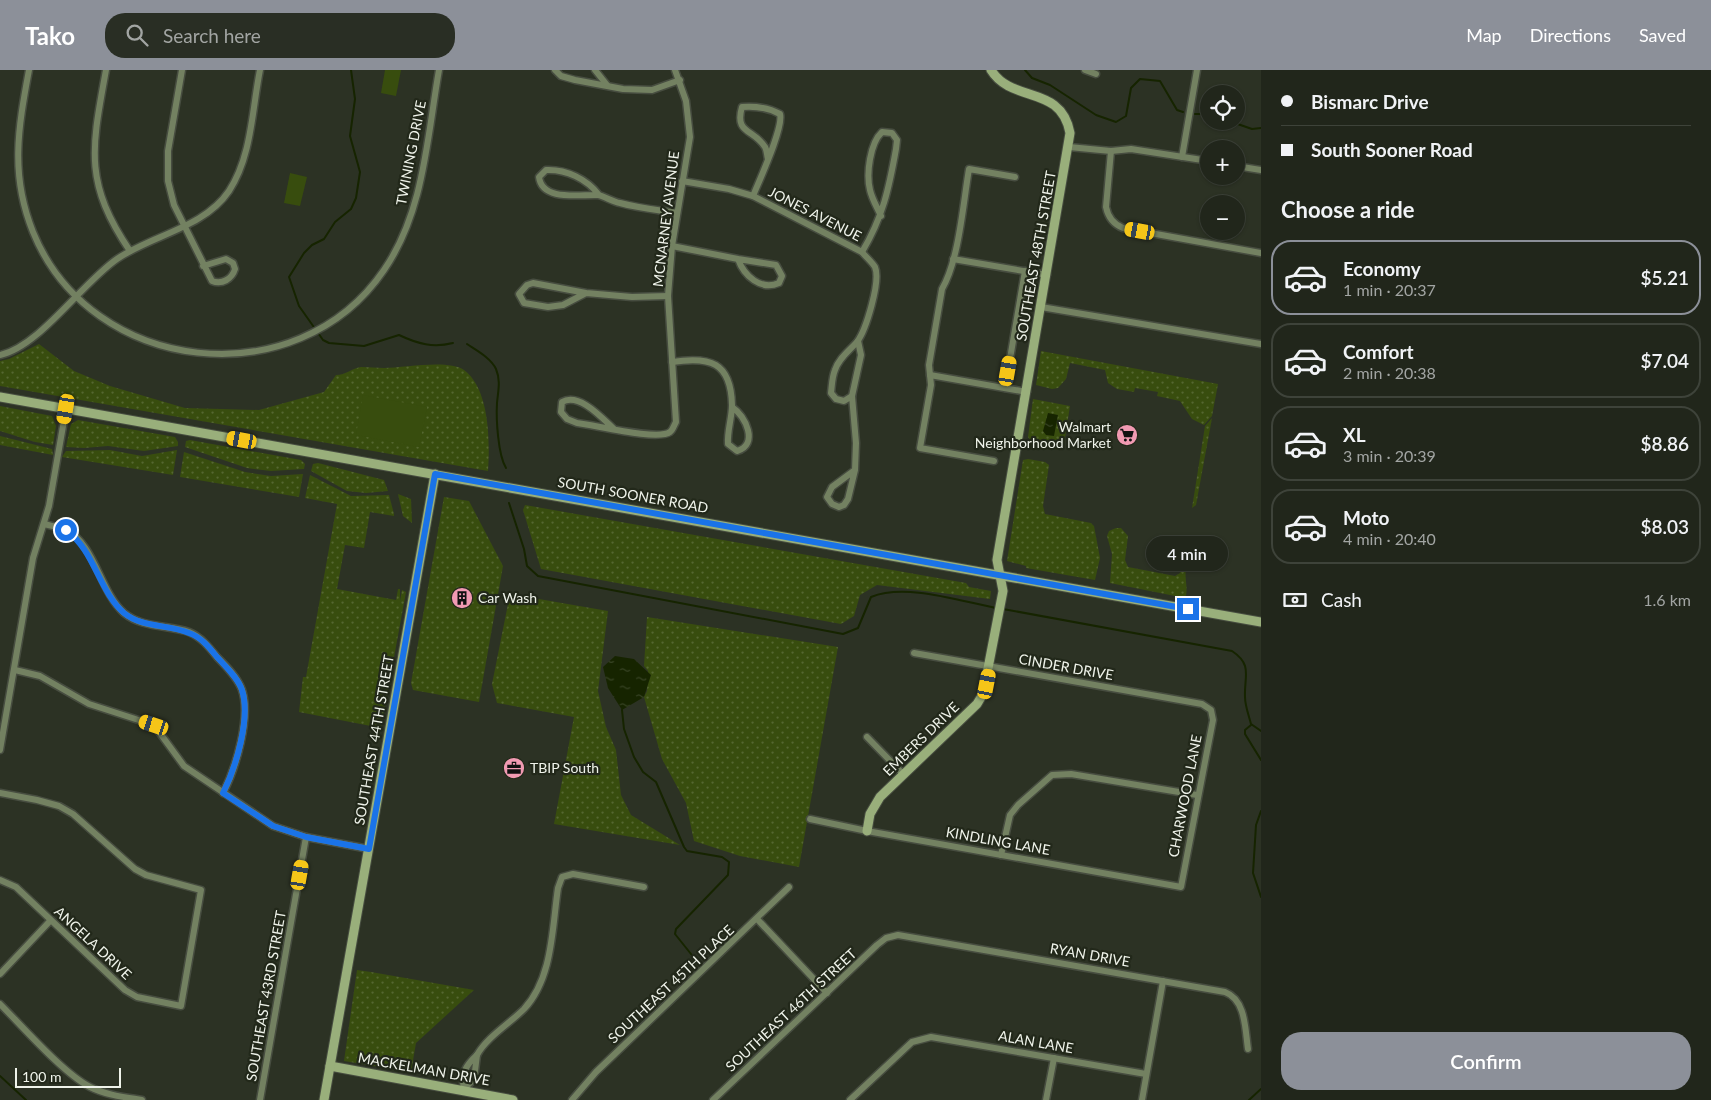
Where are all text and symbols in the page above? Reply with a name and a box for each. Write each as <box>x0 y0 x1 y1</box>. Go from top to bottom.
search box <box>105 13 455 58</box>
text: Tako <box>25 21 75 50</box>
icon: search <box>123 21 151 49</box>
text: Search here <box>163 24 261 47</box>
text: Map <box>1466 24 1502 46</box>
text: Directions <box>1530 24 1611 46</box>
text: Saved <box>1639 24 1686 46</box>
map controls <box>1200 85 1245 240</box>
button: locate <box>1200 85 1245 130</box>
text: Bismarc Drive <box>1311 90 1429 113</box>
street label: TWINING DRIVE <box>392 99 429 207</box>
text: South Sooner Road <box>1311 138 1473 161</box>
button: + <box>1200 140 1245 185</box>
street label: MCNARNEY AVENUE <box>649 150 682 288</box>
street label: SOUTHEAST 48TH STREET <box>1012 169 1059 342</box>
street label: JONES AVENUE <box>766 183 865 244</box>
button: − <box>1200 195 1245 240</box>
text: Choose a ride <box>1281 196 1415 223</box>
car <box>1123 221 1156 241</box>
icon: car <box>1283 255 1328 300</box>
text: Economy <box>1343 257 1421 280</box>
text: $5.21 <box>1640 266 1689 289</box>
text: 1 min · 20:37 <box>1343 280 1436 299</box>
icon: car <box>1283 338 1328 383</box>
text: Comfort <box>1343 340 1414 363</box>
text: $7.04 <box>1640 349 1689 372</box>
car <box>998 355 1017 387</box>
text: 2 min · 20:38 <box>1343 363 1436 382</box>
car <box>56 393 75 425</box>
place label: Walmart Neighborhood Market <box>975 418 1111 451</box>
icon: car <box>1283 421 1328 466</box>
supermarket icon: Walmart Neighborhood Market <box>1115 423 1139 447</box>
text: XL <box>1343 423 1366 446</box>
car <box>225 430 258 450</box>
text: $8.86 <box>1640 432 1689 455</box>
text: 3 min · 20:39 <box>1343 446 1436 465</box>
street label: SOUTH SOONER ROAD <box>557 473 710 516</box>
icon: car <box>1283 504 1328 549</box>
text: Moto <box>1343 506 1389 529</box>
text: $8.03 <box>1640 515 1689 538</box>
route start <box>55 519 77 541</box>
text: 4 min · 20:40 <box>1343 529 1436 548</box>
callout: 4 min <box>1147 536 1229 572</box>
text: 4 min <box>1167 544 1207 563</box>
building icon: Car Wash <box>450 586 474 610</box>
icon: cash <box>1281 586 1309 614</box>
text: Cash <box>1321 588 1362 611</box>
place label: Car Wash <box>478 589 537 606</box>
text: 1.6 km <box>1643 590 1691 609</box>
route end <box>1177 598 1199 620</box>
street label: CINDER DRIVE <box>1017 650 1115 683</box>
street label: SOUTHEAST 44TH STREET <box>350 653 397 826</box>
car <box>976 668 997 700</box>
street label: EMBERS DRIVE <box>879 698 962 779</box>
car <box>137 713 170 737</box>
street label: CHARWOOD LANE <box>1164 733 1205 859</box>
office icon: TBIP South <box>502 756 526 780</box>
place label: TBIP South <box>530 759 599 776</box>
street label: KINDLING LANE <box>945 823 1052 858</box>
car <box>290 859 309 891</box>
street label: ANGELA DRIVE <box>51 903 135 983</box>
street label: SOUTHEAST 43RD STREET <box>242 909 289 1083</box>
street label: SOUTHEAST 45TH PLACE <box>604 921 737 1046</box>
street label: RYAN DRIVE <box>1049 939 1131 970</box>
street label: SOUTHEAST 46TH STREET <box>722 944 860 1075</box>
street label: ALAN LANE <box>997 1027 1075 1056</box>
button: Confirm <box>1281 1032 1691 1090</box>
street label: MACKELMAN DRIVE <box>357 1049 491 1088</box>
scale bar <box>15 1065 121 1088</box>
text: 100 m <box>22 1068 61 1085</box>

